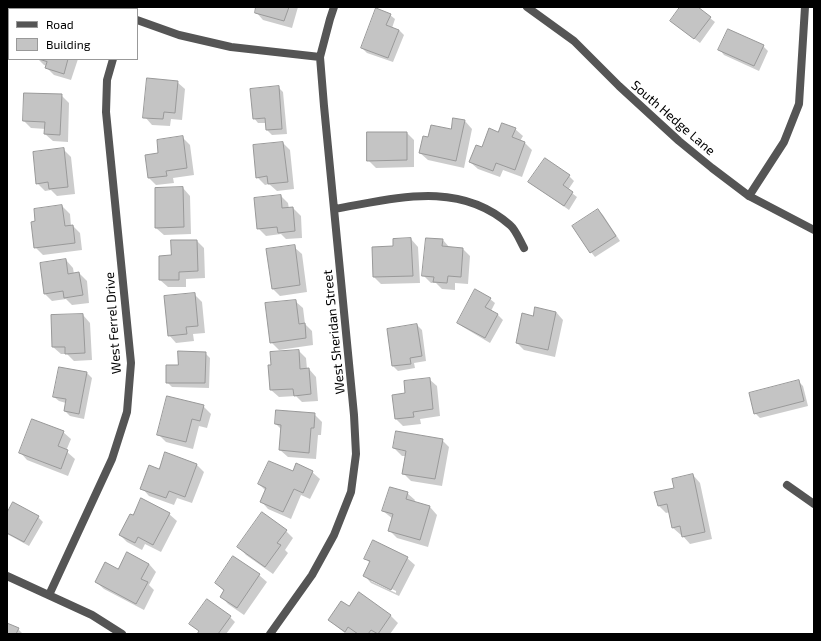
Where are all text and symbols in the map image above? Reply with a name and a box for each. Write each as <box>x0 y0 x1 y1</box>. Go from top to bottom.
legend <box>8 8 138 60</box>
text: Road <box>46 17 74 31</box>
text: Building <box>46 37 90 51</box>
street label: South Hedge Lane <box>628 77 718 159</box>
street label: West Sheridan Street <box>320 269 348 395</box>
street label: West Ferrel Drive <box>102 271 124 375</box>

